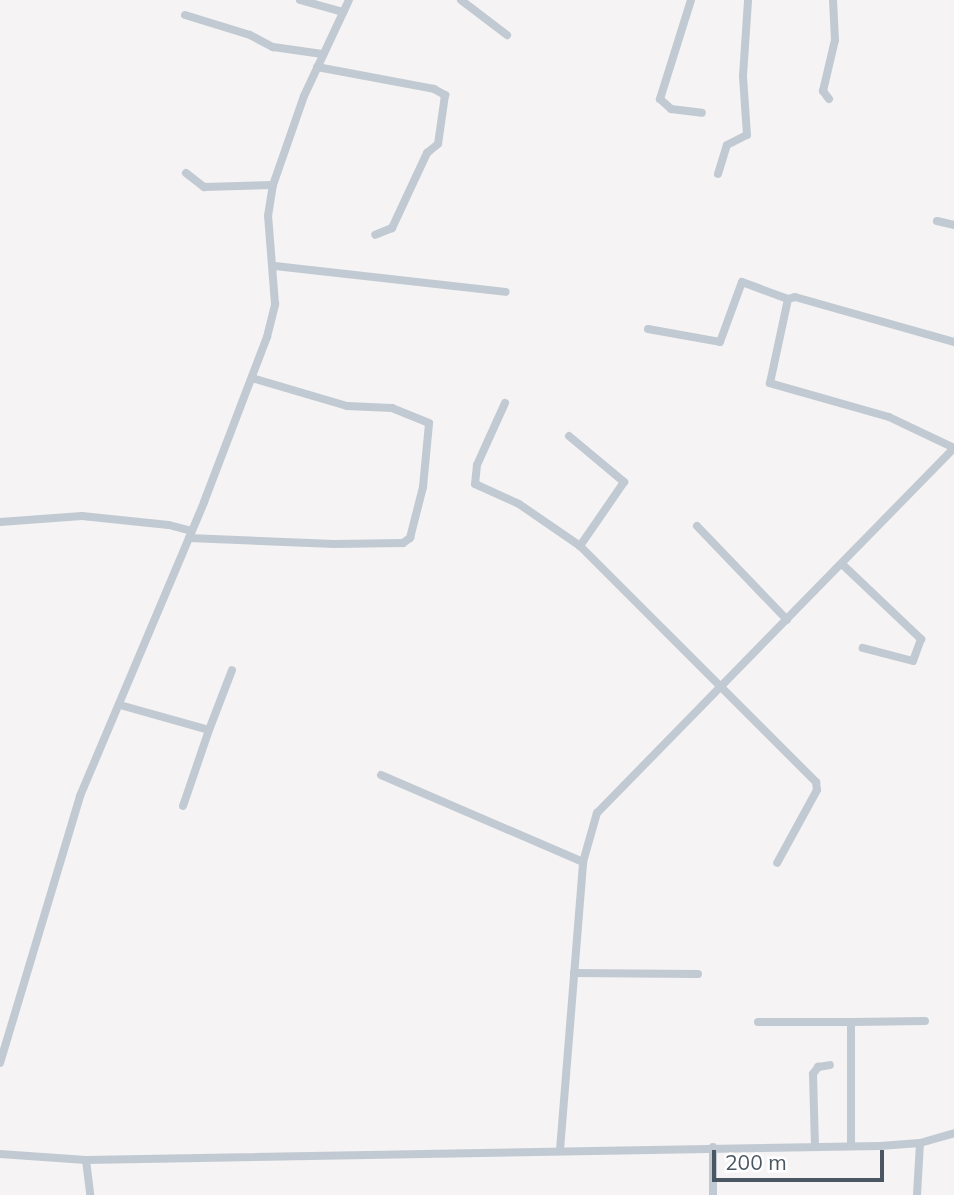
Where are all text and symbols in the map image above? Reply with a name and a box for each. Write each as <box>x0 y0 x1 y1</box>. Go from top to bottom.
scale bar <box>716 1136 888 1180</box>
text: 200 m <box>725 1149 787 1175</box>

